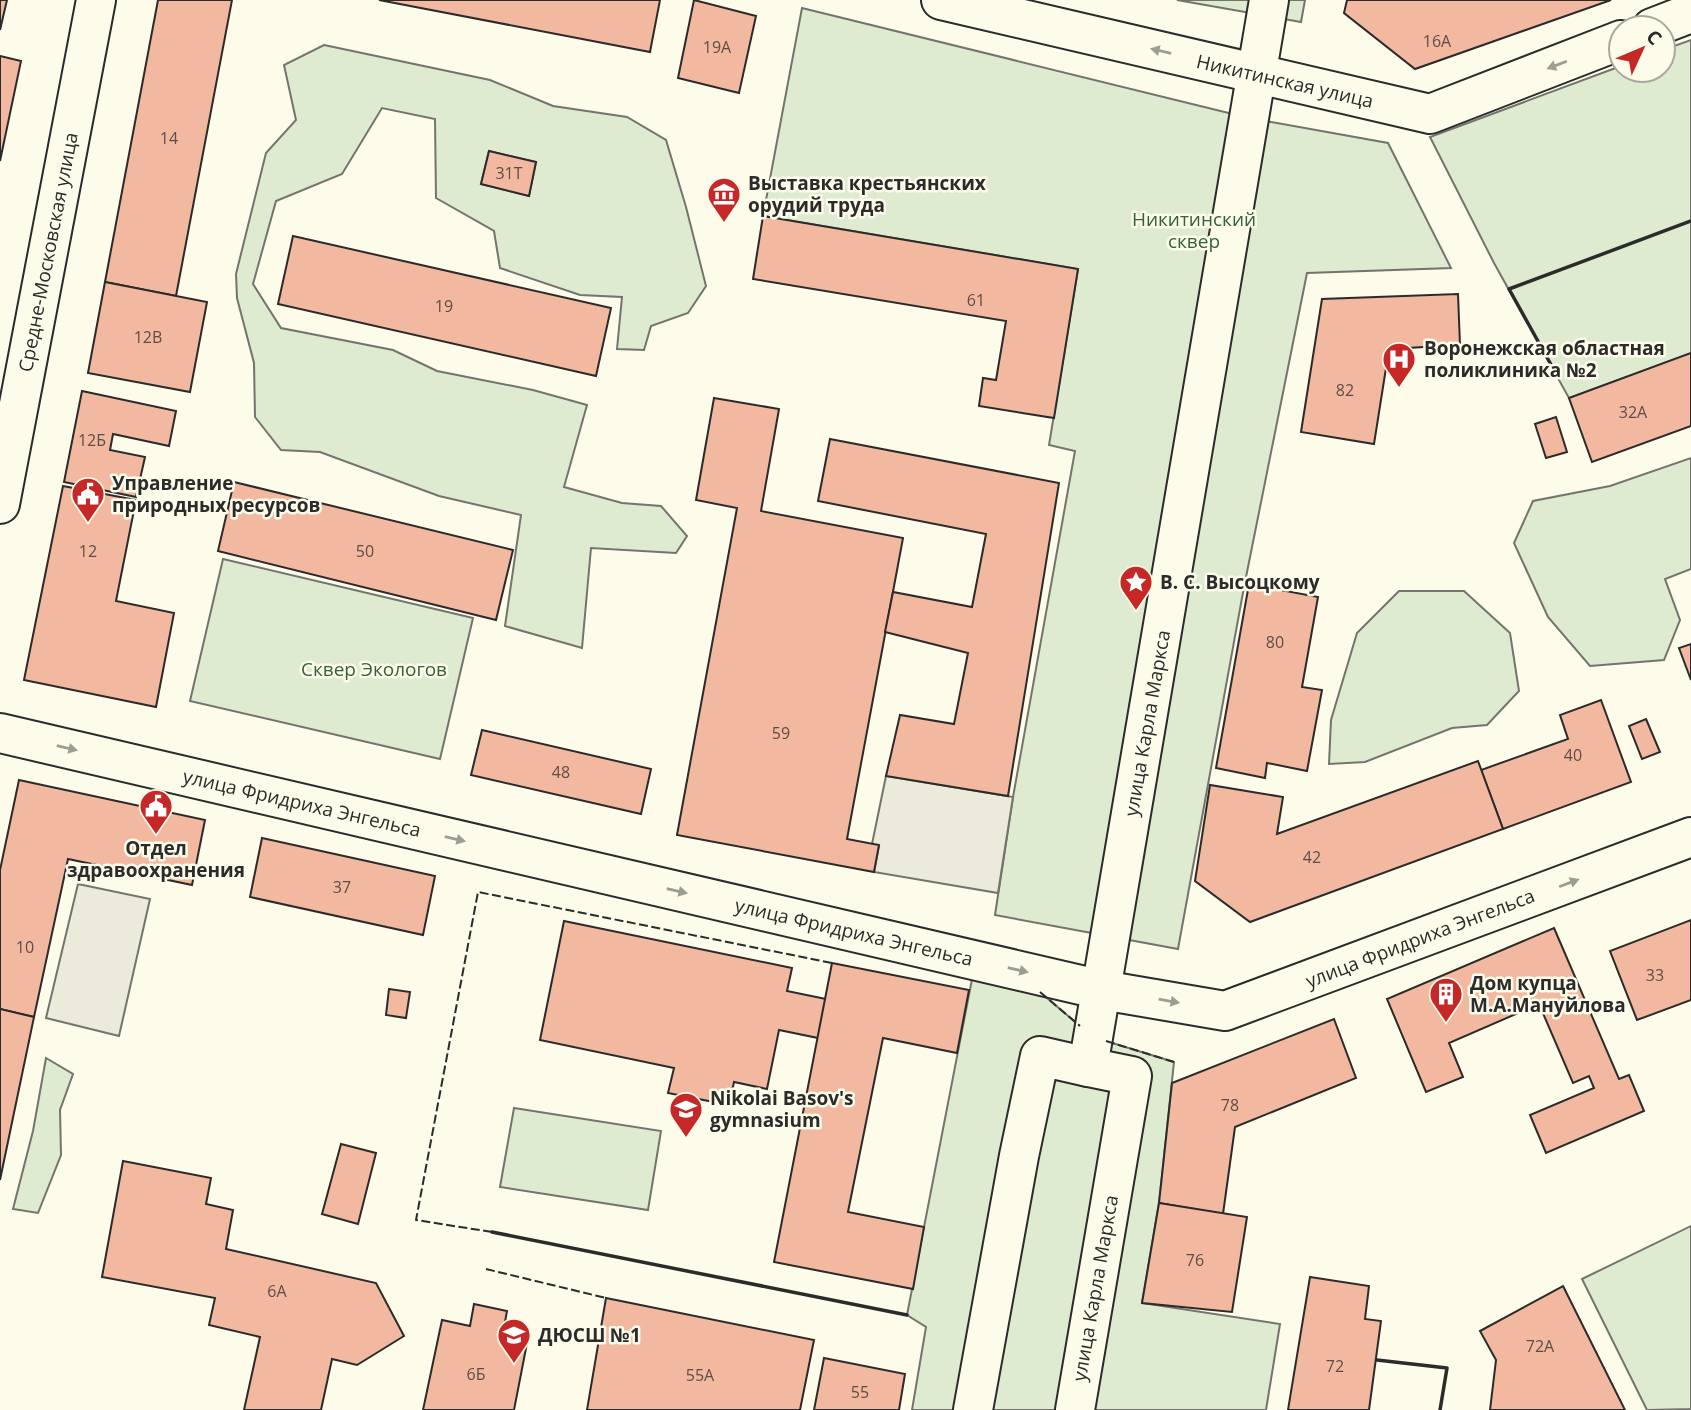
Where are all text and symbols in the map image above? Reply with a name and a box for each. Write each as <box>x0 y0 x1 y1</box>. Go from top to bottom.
north arrow <box>1607 14 1677 84</box>
text: С <box>1641 24 1668 51</box>
house number: 16А <box>1423 30 1452 52</box>
house number: 19А <box>703 36 732 58</box>
one-way arrow <box>1150 46 1172 57</box>
street label: Никитинская улица <box>1194 48 1376 114</box>
one-way arrow <box>1547 59 1568 70</box>
house number: 14 <box>160 127 178 149</box>
street label: Средне-Московская улица <box>12 130 84 374</box>
house number: 31Т <box>495 162 523 184</box>
place label: Выставка крестьянских орудий труда <box>748 170 986 218</box>
museum icon: Выставка крестьянских орудий труда <box>705 175 743 224</box>
park label: Никитинский сквер <box>1132 206 1256 254</box>
house number: 61 <box>967 289 985 311</box>
house number: 19 <box>435 295 453 317</box>
house number: 12В <box>134 326 162 348</box>
place label: Воронежская областная поликлиника №2 <box>1424 335 1665 383</box>
hospital icon: Воронежская областная поликлиника №2 <box>1380 340 1418 389</box>
house number: 82 <box>1336 379 1354 401</box>
house number: 32А <box>1619 401 1648 423</box>
house number: 12Б <box>78 429 106 451</box>
place label: Управление природных ресурсов <box>112 470 320 518</box>
public building icon: Управление природных ресурсов <box>69 475 107 524</box>
house number: 12 <box>79 540 97 562</box>
house number: 50 <box>356 540 374 562</box>
place icon: В. С. Высоцкому <box>1117 563 1155 612</box>
place label: В. С. Высоцкому <box>1160 569 1320 595</box>
street label: улица Карла Маркса <box>1118 628 1176 818</box>
house number: 80 <box>1266 631 1284 653</box>
park label: Сквер Экологов <box>301 656 447 682</box>
house number: 59 <box>772 722 790 744</box>
one-way arrow <box>56 743 78 754</box>
house number: 40 <box>1564 744 1582 766</box>
house number: 48 <box>552 761 570 783</box>
street label: улица Фридриха Энгельса <box>181 763 423 843</box>
public building icon: Отдел здравоохранения <box>137 787 175 836</box>
one-way arrow <box>444 834 466 845</box>
place label: Отдел здравоохранения <box>67 835 245 883</box>
house number: 42 <box>1303 846 1321 868</box>
house number: 37 <box>333 876 351 898</box>
one-way arrow <box>1558 877 1579 888</box>
street label: улица Фридриха Энгельса <box>1302 882 1538 994</box>
one-way arrow <box>666 885 688 896</box>
street label: улица Фридриха Энгельса <box>733 892 975 972</box>
house number: 10 <box>16 936 34 958</box>
house number: 33 <box>1646 964 1664 986</box>
one-way arrow <box>1007 965 1029 976</box>
place label: Дом купца М.А.Мануйлова <box>1470 970 1626 1018</box>
building icon: Дом купца М.А.Мануйлова <box>1427 975 1465 1024</box>
one-way arrow <box>1158 996 1180 1007</box>
place label: Nikolai Basov's gymnasium <box>710 1085 854 1133</box>
school or university icon: Nikolai Basov's gymnasium <box>667 1090 705 1139</box>
house number: 78 <box>1221 1094 1239 1116</box>
street label: улица Карла Маркса <box>1066 1193 1124 1383</box>
house number: 76 <box>1186 1249 1204 1271</box>
house number: 6А <box>267 1280 288 1302</box>
school or university icon: ДЮСШ №1 <box>495 1316 533 1365</box>
place label: ДЮСШ №1 <box>538 1322 641 1348</box>
house number: 72А <box>1526 1335 1555 1357</box>
house number: 72 <box>1326 1355 1344 1377</box>
house number: 6Б <box>467 1363 485 1385</box>
house number: 55А <box>686 1364 715 1386</box>
house number: 55 <box>851 1381 869 1403</box>

